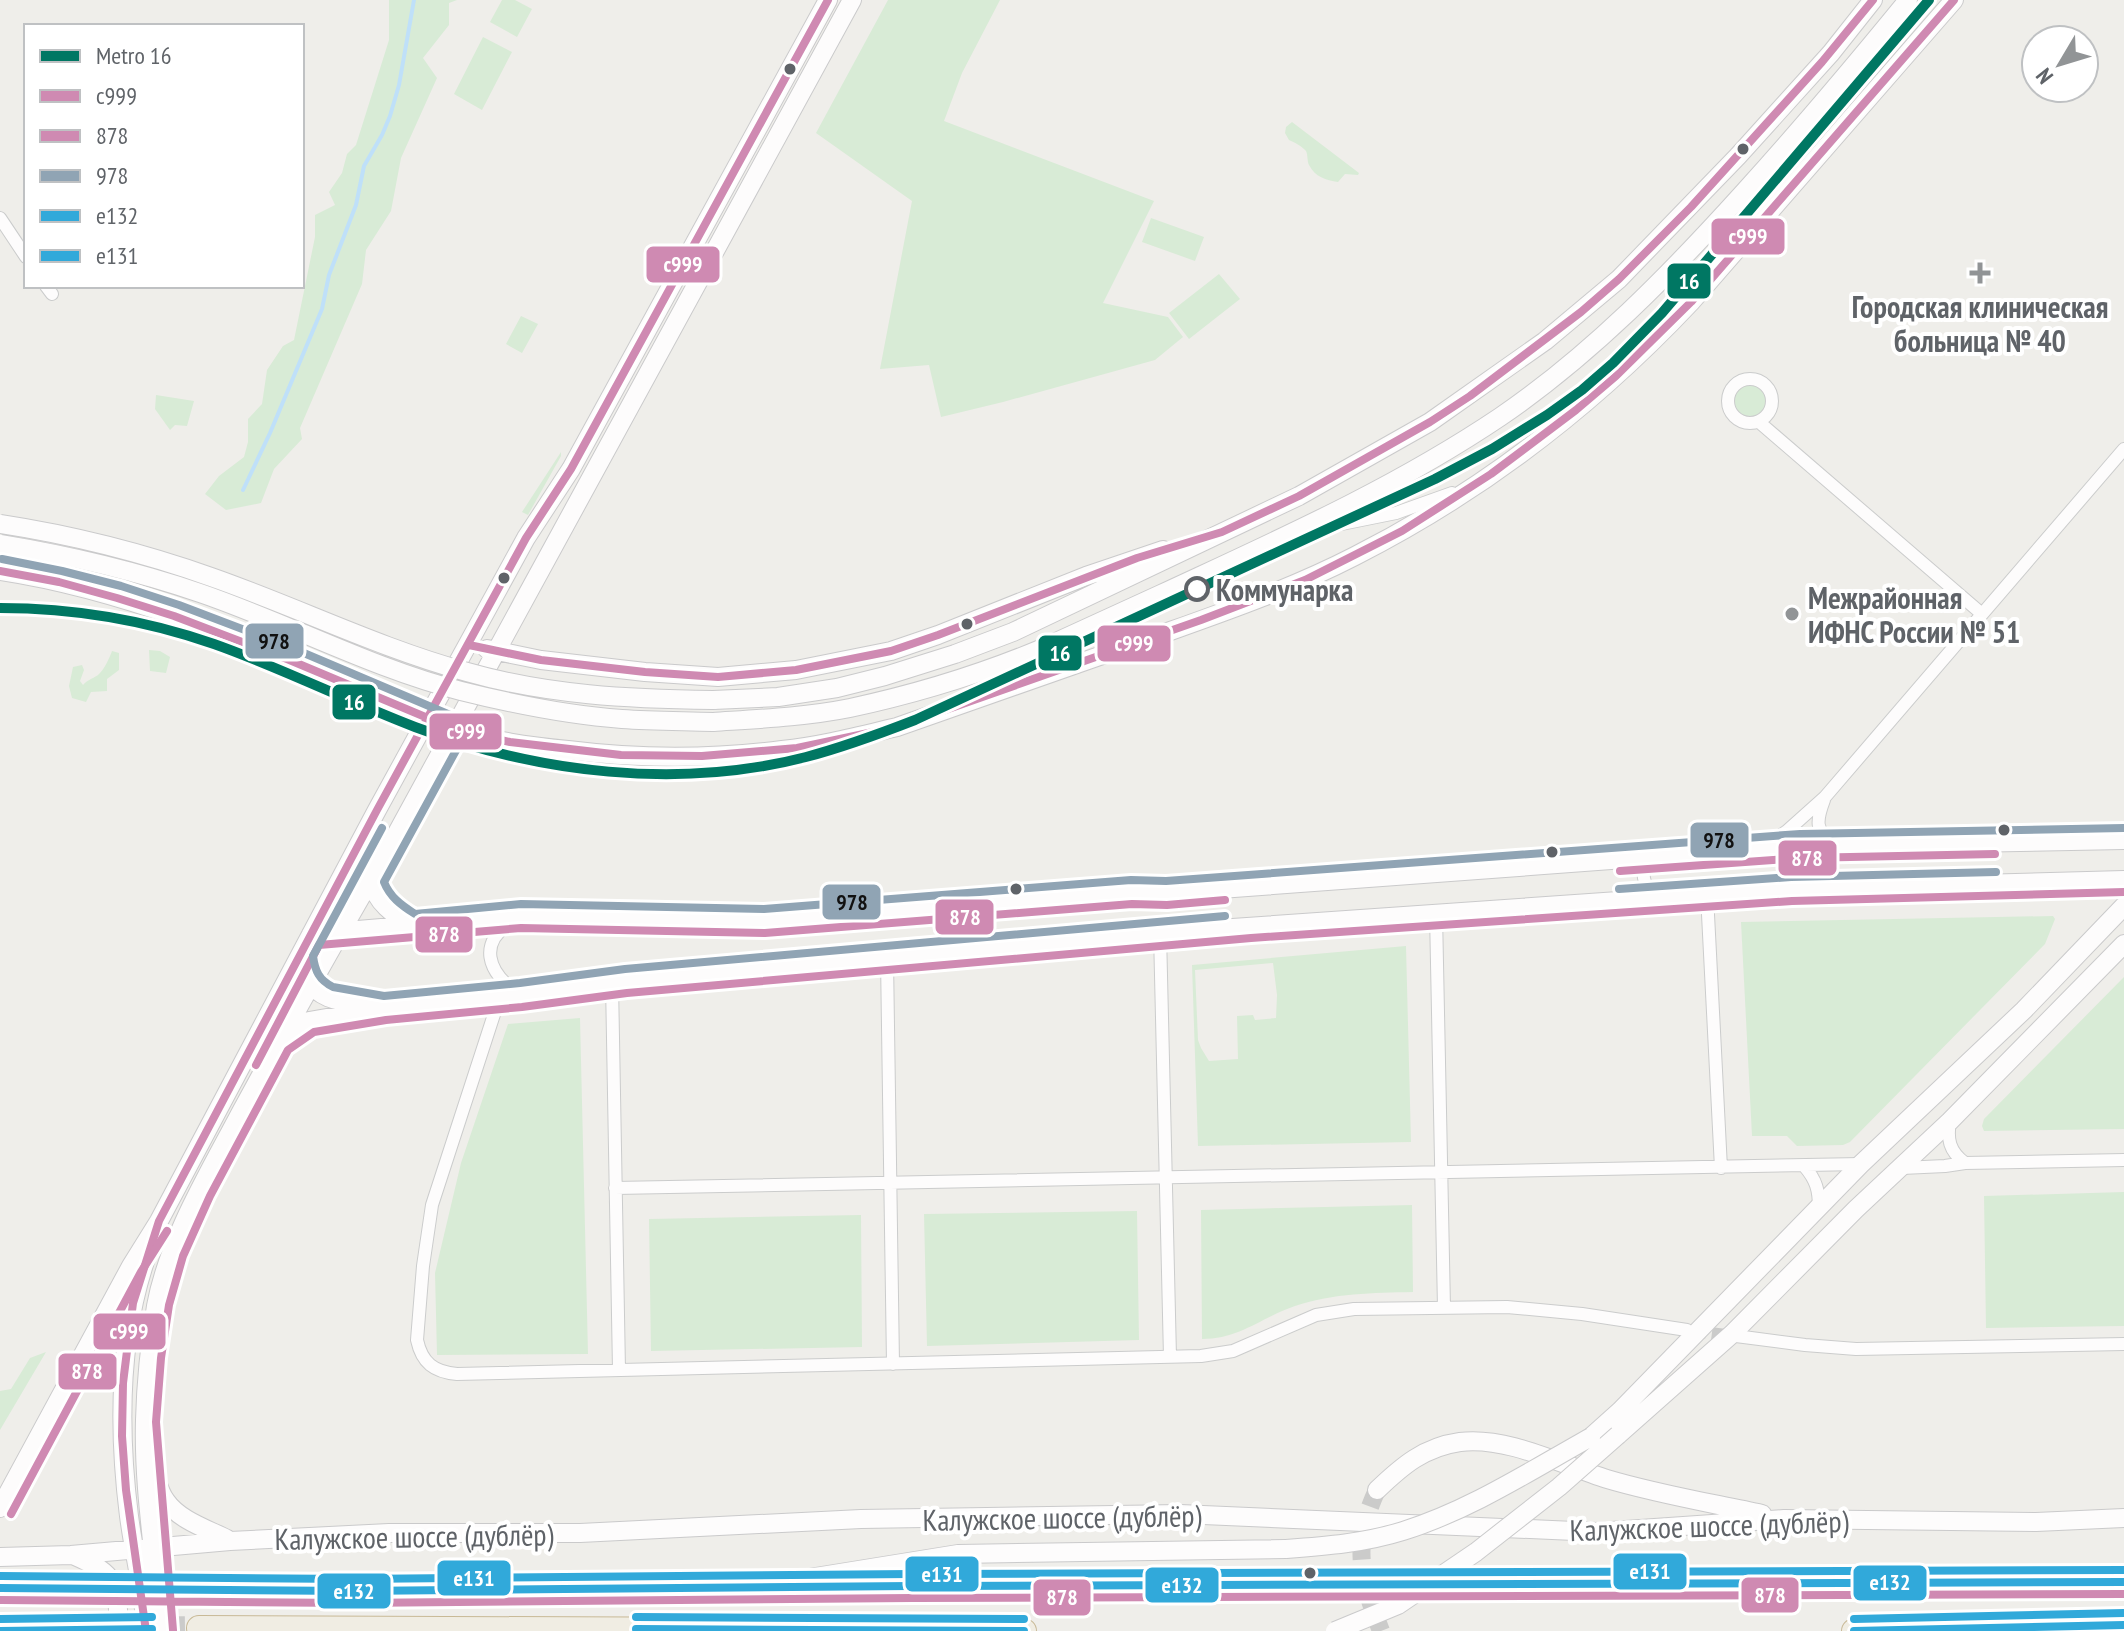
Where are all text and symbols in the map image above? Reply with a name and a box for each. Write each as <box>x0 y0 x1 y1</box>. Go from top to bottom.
legend <box>24 24 304 288</box>
north arrow <box>2020 24 2100 104</box>
text: Metro 16 <box>96 40 171 71</box>
unlabelled marker <box>782 61 798 77</box>
text: N <box>2030 63 2059 90</box>
text: с999 <box>96 80 137 111</box>
text: 878 <box>96 120 128 151</box>
unlabelled marker <box>1735 141 1751 157</box>
text: 978 <box>96 160 128 191</box>
text: е132 <box>96 200 138 231</box>
line badge: с999 <box>1710 217 1786 256</box>
text: с999 <box>1728 222 1768 250</box>
text: е131 <box>96 240 138 271</box>
line badge: с999 <box>645 245 721 284</box>
text: с999 <box>663 250 703 278</box>
line badge: 16 <box>1666 262 1712 300</box>
marker: Городская клиническая больница № 40 <box>1969 262 1991 284</box>
text: 16 <box>1678 267 1700 295</box>
place label: Городская клиническая больница № 40 <box>1852 287 2108 360</box>
unlabelled marker <box>496 570 512 586</box>
place label: Коммунарка <box>1216 570 1353 609</box>
marker: Коммунарка <box>1185 577 1209 601</box>
place label: Межрайонная ИФНС России № 51 <box>1808 578 2020 651</box>
marker: Межрайонная ИФНС России № 51 <box>1783 605 1801 623</box>
unlabelled marker <box>959 616 975 632</box>
line badge: 978 <box>244 622 305 660</box>
line badge: с999 <box>1096 624 1172 663</box>
text: 978 <box>258 627 290 655</box>
text: с999 <box>1114 629 1154 657</box>
line badge: 16 <box>1037 634 1083 672</box>
text: 16 <box>1049 639 1071 667</box>
line badge: 16 <box>331 683 377 721</box>
text: 16 <box>343 688 365 716</box>
line badge: с999 <box>428 712 503 751</box>
text: с999 <box>446 717 486 745</box>
line badge: 978 <box>1689 821 1750 859</box>
unlabelled marker <box>1996 822 2012 838</box>
text: 978 <box>1703 826 1735 854</box>
line badge: 878 <box>1777 839 1838 877</box>
unlabelled marker <box>1544 844 1560 860</box>
text: 878 <box>1791 844 1823 872</box>
unlabelled marker <box>1008 881 1024 897</box>
line badge: 978 <box>821 883 882 921</box>
text: 978 <box>836 888 868 916</box>
line badge: 878 <box>934 898 995 936</box>
text: 878 <box>949 903 981 931</box>
line badge: 878 <box>414 915 474 954</box>
text: 878 <box>428 920 460 948</box>
line badge: с999 <box>92 1312 167 1351</box>
text: с999 <box>109 1317 149 1345</box>
line badge: 878 <box>57 1352 118 1391</box>
text: 878 <box>71 1357 103 1385</box>
street label: Калужское шоссе (дублёр) <box>922 1495 1202 1539</box>
street label: Калужское шоссе (дублёр) <box>1569 1501 1849 1549</box>
street label: Калужское шоссе (дублёр) <box>274 1514 554 1558</box>
line badge: е131 <box>1612 1552 1688 1591</box>
line badge: е131 <box>904 1555 980 1593</box>
text: е131 <box>1630 1557 1670 1585</box>
line badge: е131 <box>436 1559 512 1597</box>
text: е131 <box>922 1560 962 1588</box>
text: е131 <box>454 1564 494 1592</box>
line badge: е132 <box>1852 1564 1928 1602</box>
unlabelled marker <box>1302 1565 1318 1581</box>
line badge: е132 <box>1144 1566 1220 1604</box>
text: е132 <box>1870 1568 1910 1596</box>
text: е132 <box>1162 1571 1202 1599</box>
line badge: е132 <box>316 1572 392 1610</box>
line badge: 878 <box>1740 1576 1800 1614</box>
text: е132 <box>334 1577 374 1605</box>
line badge: 878 <box>1032 1578 1092 1617</box>
text: 878 <box>1754 1581 1786 1609</box>
text: 878 <box>1046 1583 1078 1611</box>

